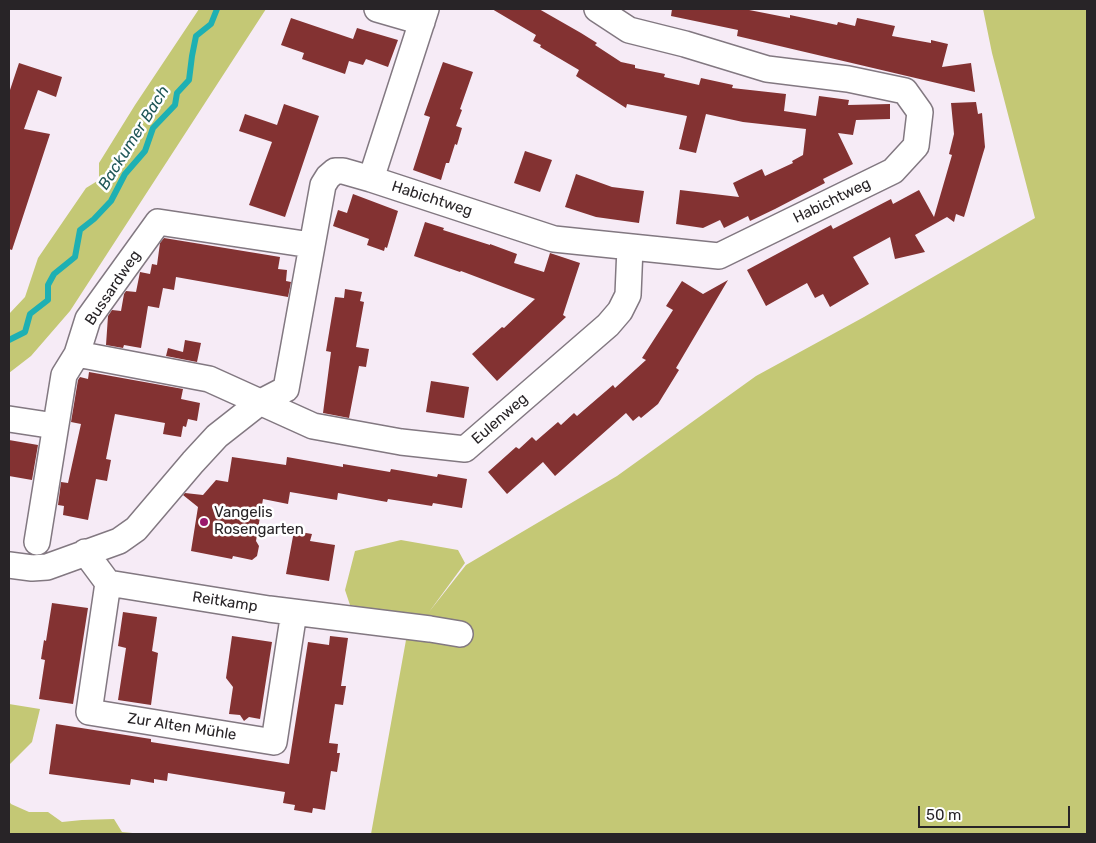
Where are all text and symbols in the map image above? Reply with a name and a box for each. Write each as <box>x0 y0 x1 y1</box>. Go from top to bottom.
water label: Backumer Bach <box>94 83 174 193</box>
street label: Habichtweg <box>790 175 874 227</box>
street label: Habichtweg <box>389 177 475 221</box>
street label: Bussardweg <box>81 247 145 329</box>
street label: Eulenweg <box>468 390 532 448</box>
place label: Vangelis Rosengarten <box>214 504 304 539</box>
marker: Vangelis Rosengarten <box>198 516 210 528</box>
street label: Reitkamp <box>191 588 259 616</box>
street label: Zur Alten Mühle <box>126 710 238 744</box>
scale bar <box>921 796 1074 828</box>
text: 50 m <box>926 806 961 824</box>

